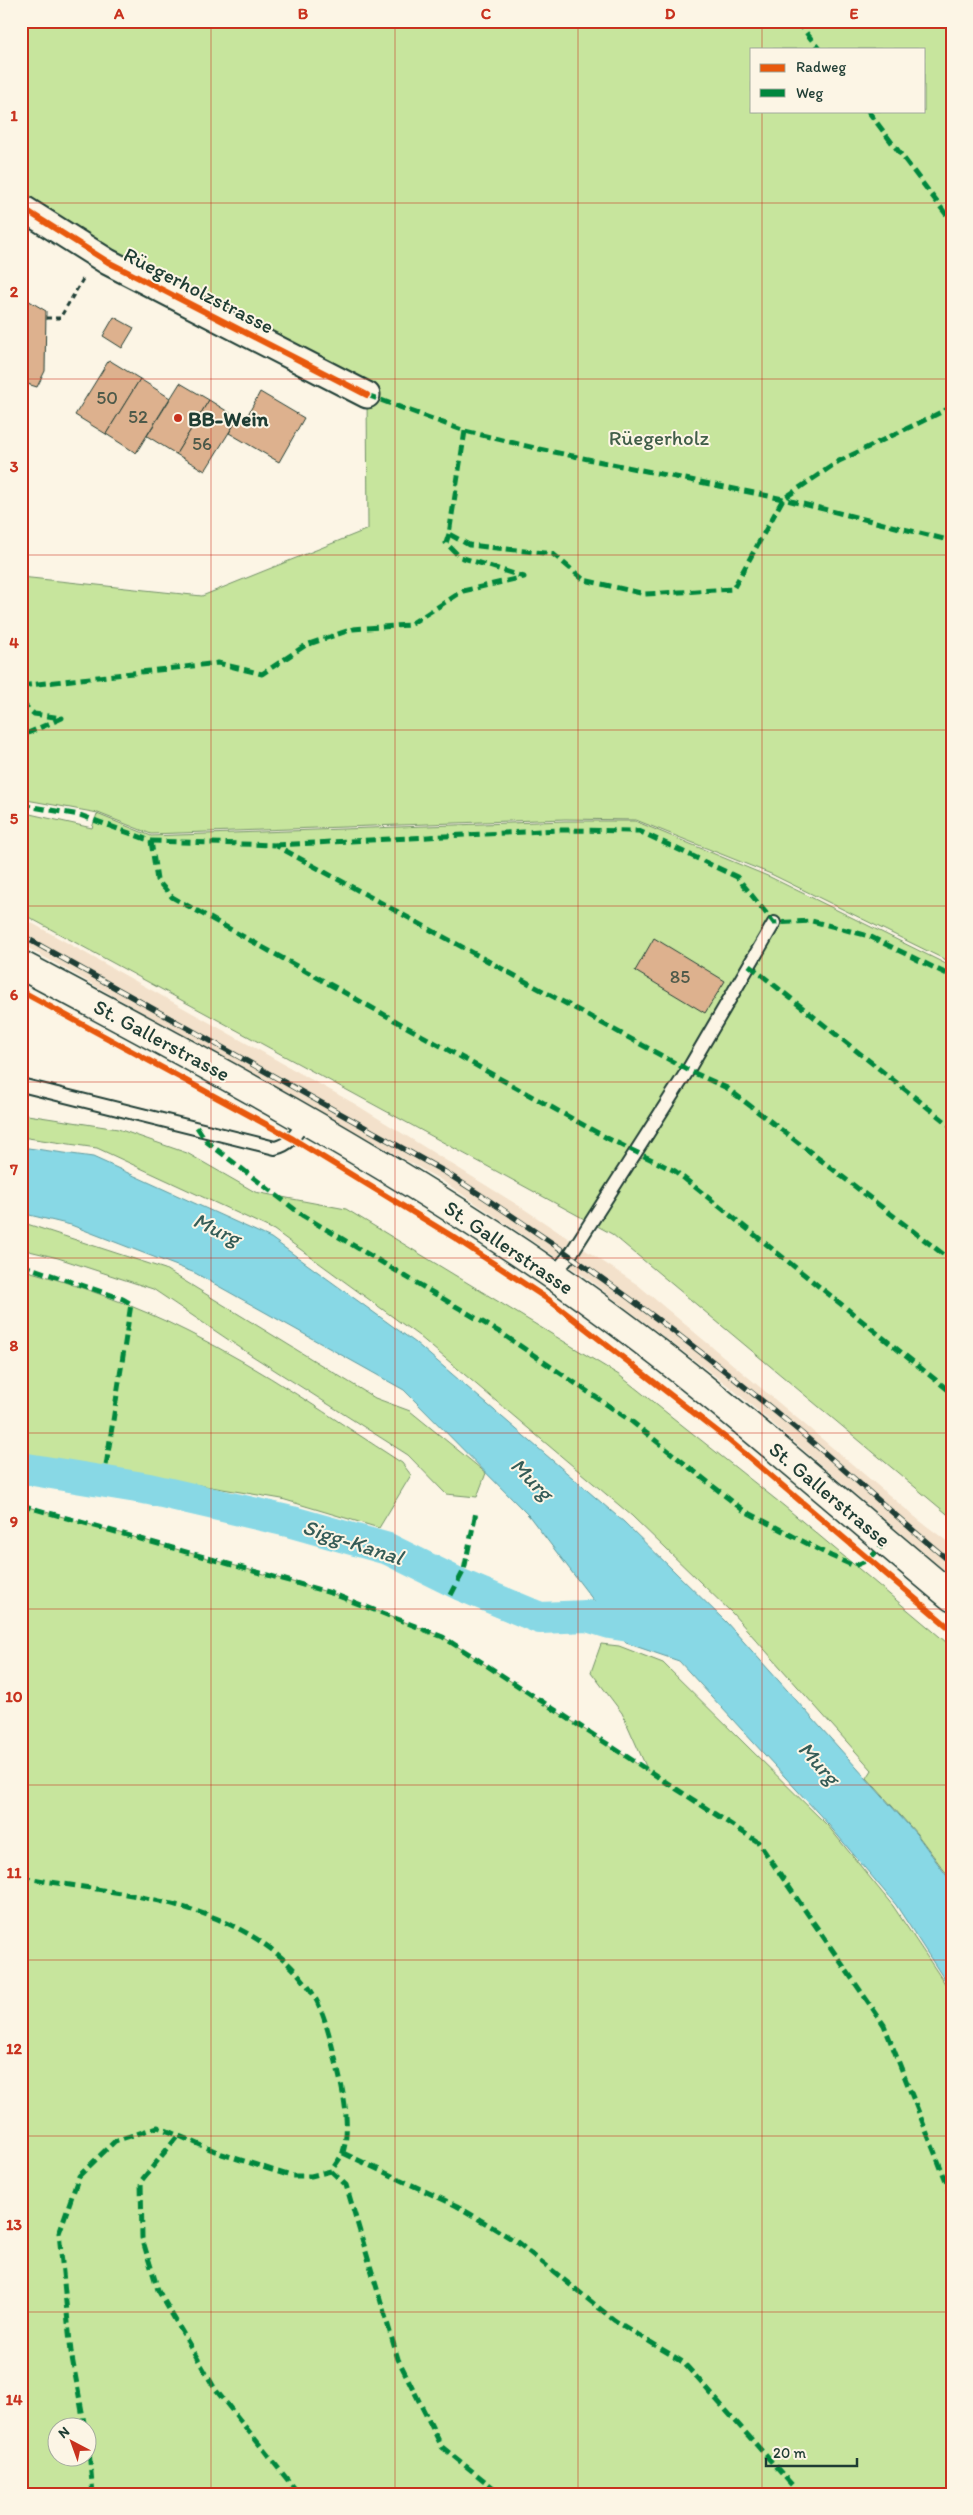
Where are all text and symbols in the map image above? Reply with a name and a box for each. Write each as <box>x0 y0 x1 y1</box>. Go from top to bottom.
text: A <box>113 4 125 23</box>
text: B <box>298 4 309 23</box>
text: C <box>481 4 492 23</box>
text: D <box>665 4 676 23</box>
text: E <box>850 4 859 23</box>
legend <box>750 48 926 112</box>
text: Radweg <box>796 58 846 76</box>
text: Weg <box>796 84 823 102</box>
text: 1 <box>10 106 18 125</box>
street label: Rüegerholzstrasse <box>120 241 278 339</box>
text: 2 <box>10 282 19 301</box>
house number: 50 <box>96 386 118 409</box>
house number: 52 <box>128 405 148 428</box>
place label: BB-Wein <box>188 406 269 431</box>
marker: BB-Wein <box>172 412 184 424</box>
park label: Rüegerholz <box>609 425 710 450</box>
house number: 56 <box>192 432 212 455</box>
text: 3 <box>10 457 19 476</box>
text: 4 <box>9 633 19 652</box>
text: 5 <box>10 809 19 828</box>
house number: 85 <box>670 965 690 988</box>
text: 6 <box>10 985 19 1004</box>
street label: St. Gallerstrasse <box>90 994 234 1086</box>
text: 7 <box>9 1160 18 1179</box>
street label: St. Gallerstrasse <box>440 1195 578 1299</box>
water label: Murg <box>189 1206 248 1253</box>
text: 8 <box>10 1336 19 1355</box>
street label: St. Gallerstrasse <box>764 1436 896 1552</box>
water label: Murg <box>505 1452 561 1508</box>
text: 9 <box>10 1512 18 1531</box>
water label: Sigg-Kanal <box>299 1513 408 1571</box>
text: 10 <box>5 1687 23 1706</box>
water label: Murg <box>792 1736 847 1792</box>
text: 11 <box>7 1863 22 1882</box>
text: 12 <box>6 2039 23 2058</box>
text: 13 <box>6 2215 22 2234</box>
text: 14 <box>5 2390 23 2409</box>
north arrow <box>48 2418 98 2468</box>
text: N <box>55 2423 73 2442</box>
scale bar <box>766 2435 857 2467</box>
text: 20 m <box>773 2444 807 2462</box>

